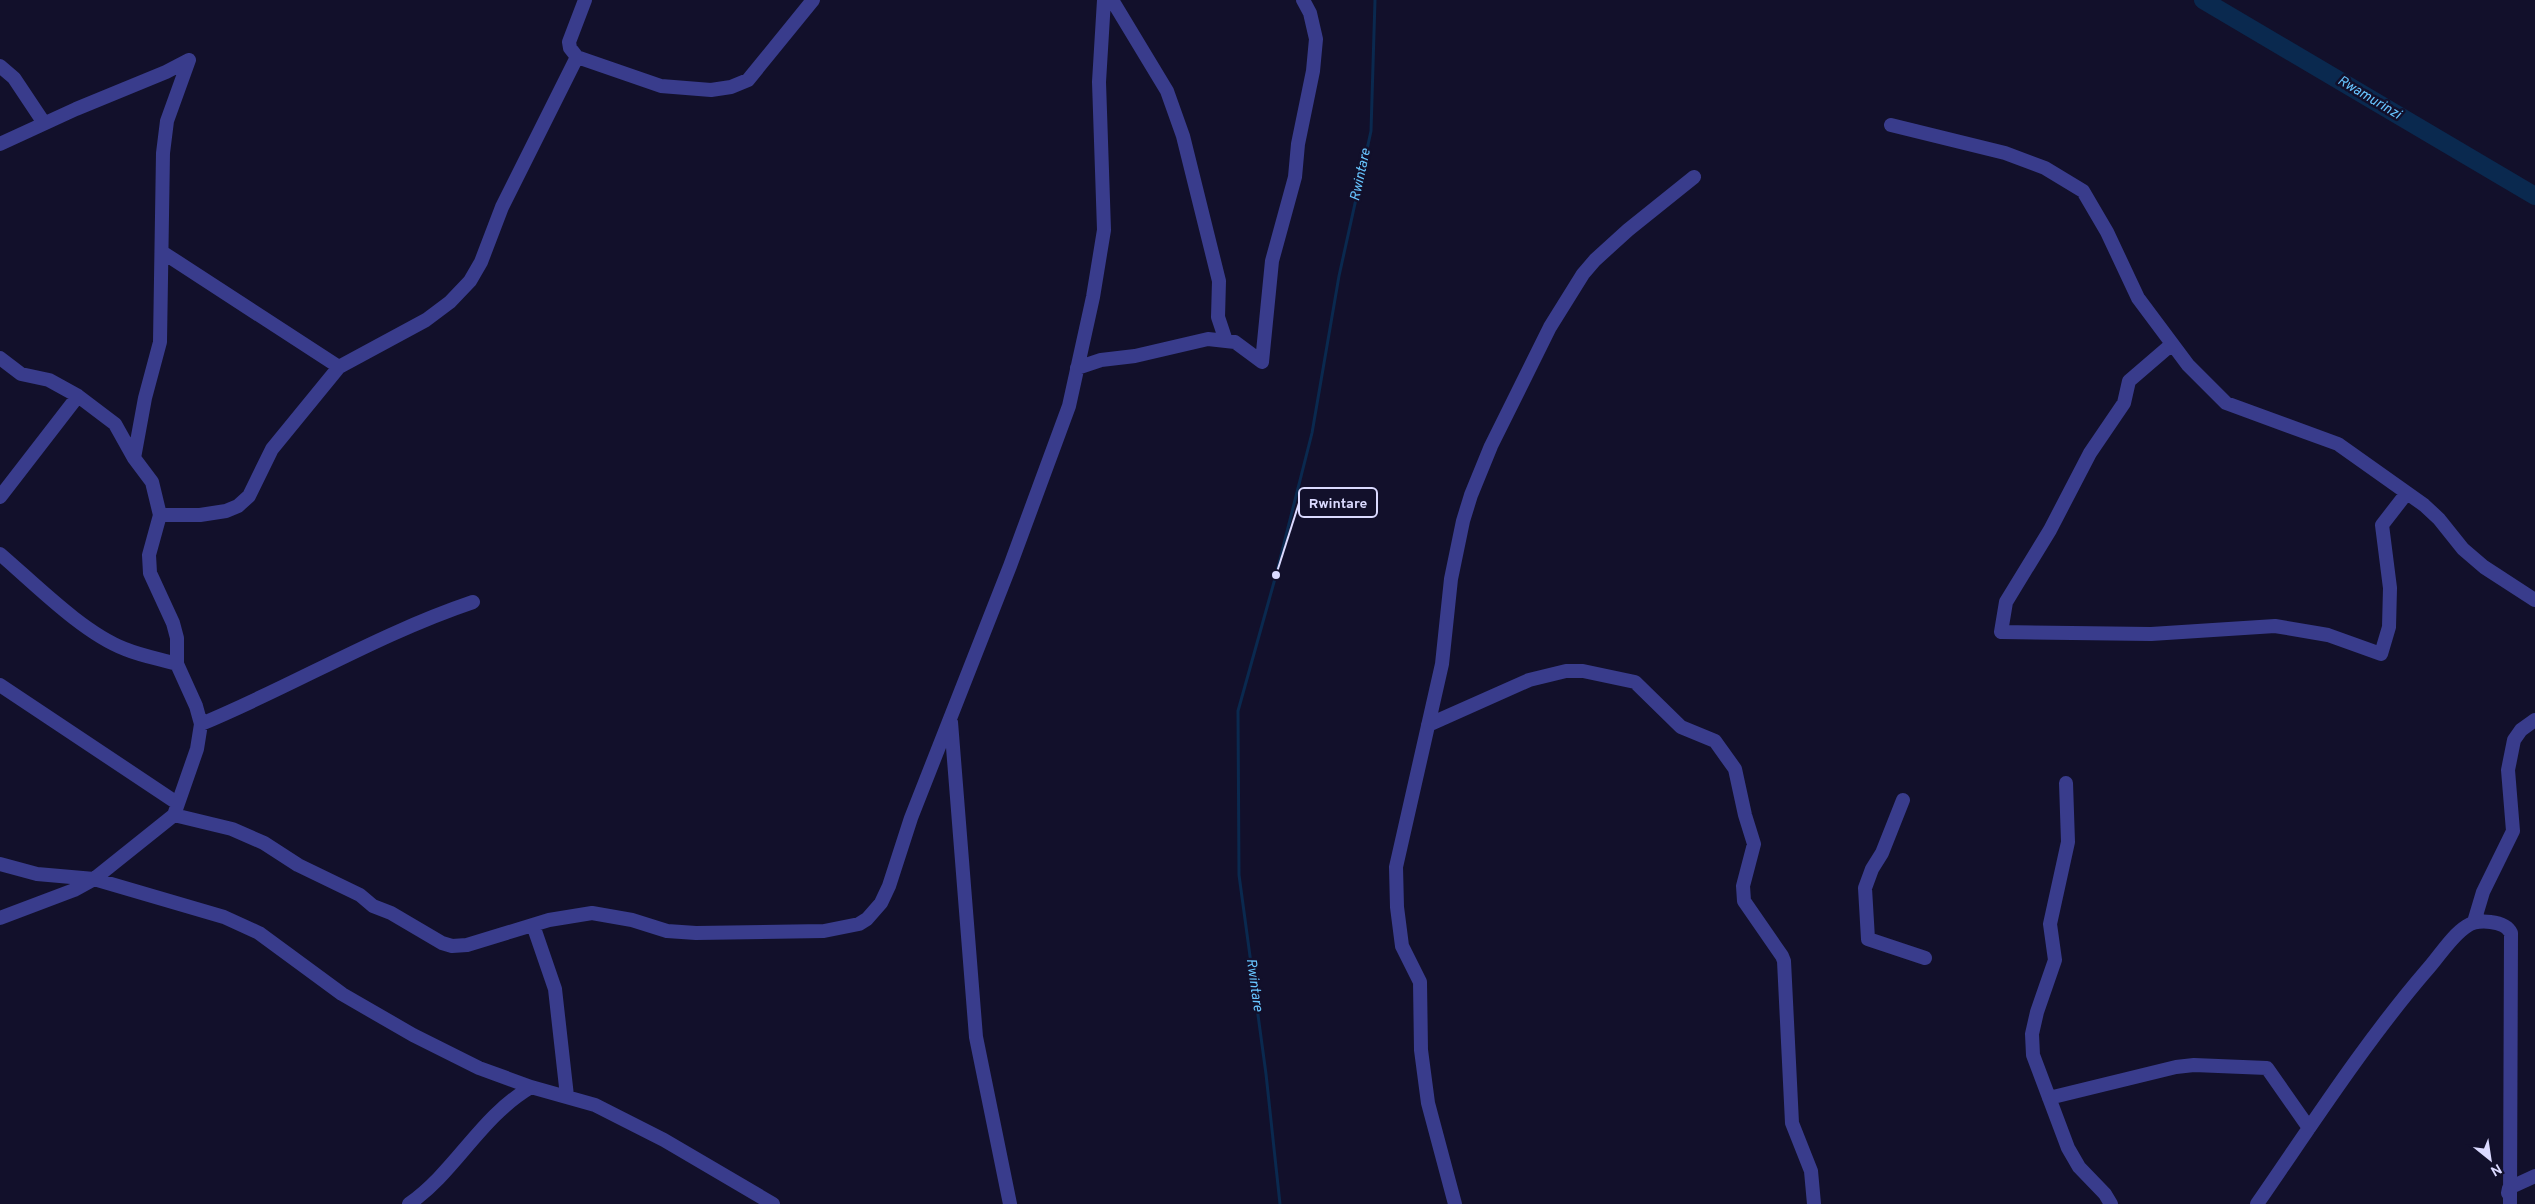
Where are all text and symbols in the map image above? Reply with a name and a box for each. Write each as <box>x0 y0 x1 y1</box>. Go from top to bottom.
water label: Rwamurinzi <box>2334 72 2405 124</box>
water label: Rwintare <box>1347 146 1375 203</box>
callout: Rwintare <box>1299 488 1377 517</box>
text: Rwintare <box>1309 496 1367 513</box>
water label: Rwintare <box>1242 957 1266 1013</box>
north arrow <box>2465 1134 2515 1184</box>
text: N <box>2487 1159 2504 1179</box>

